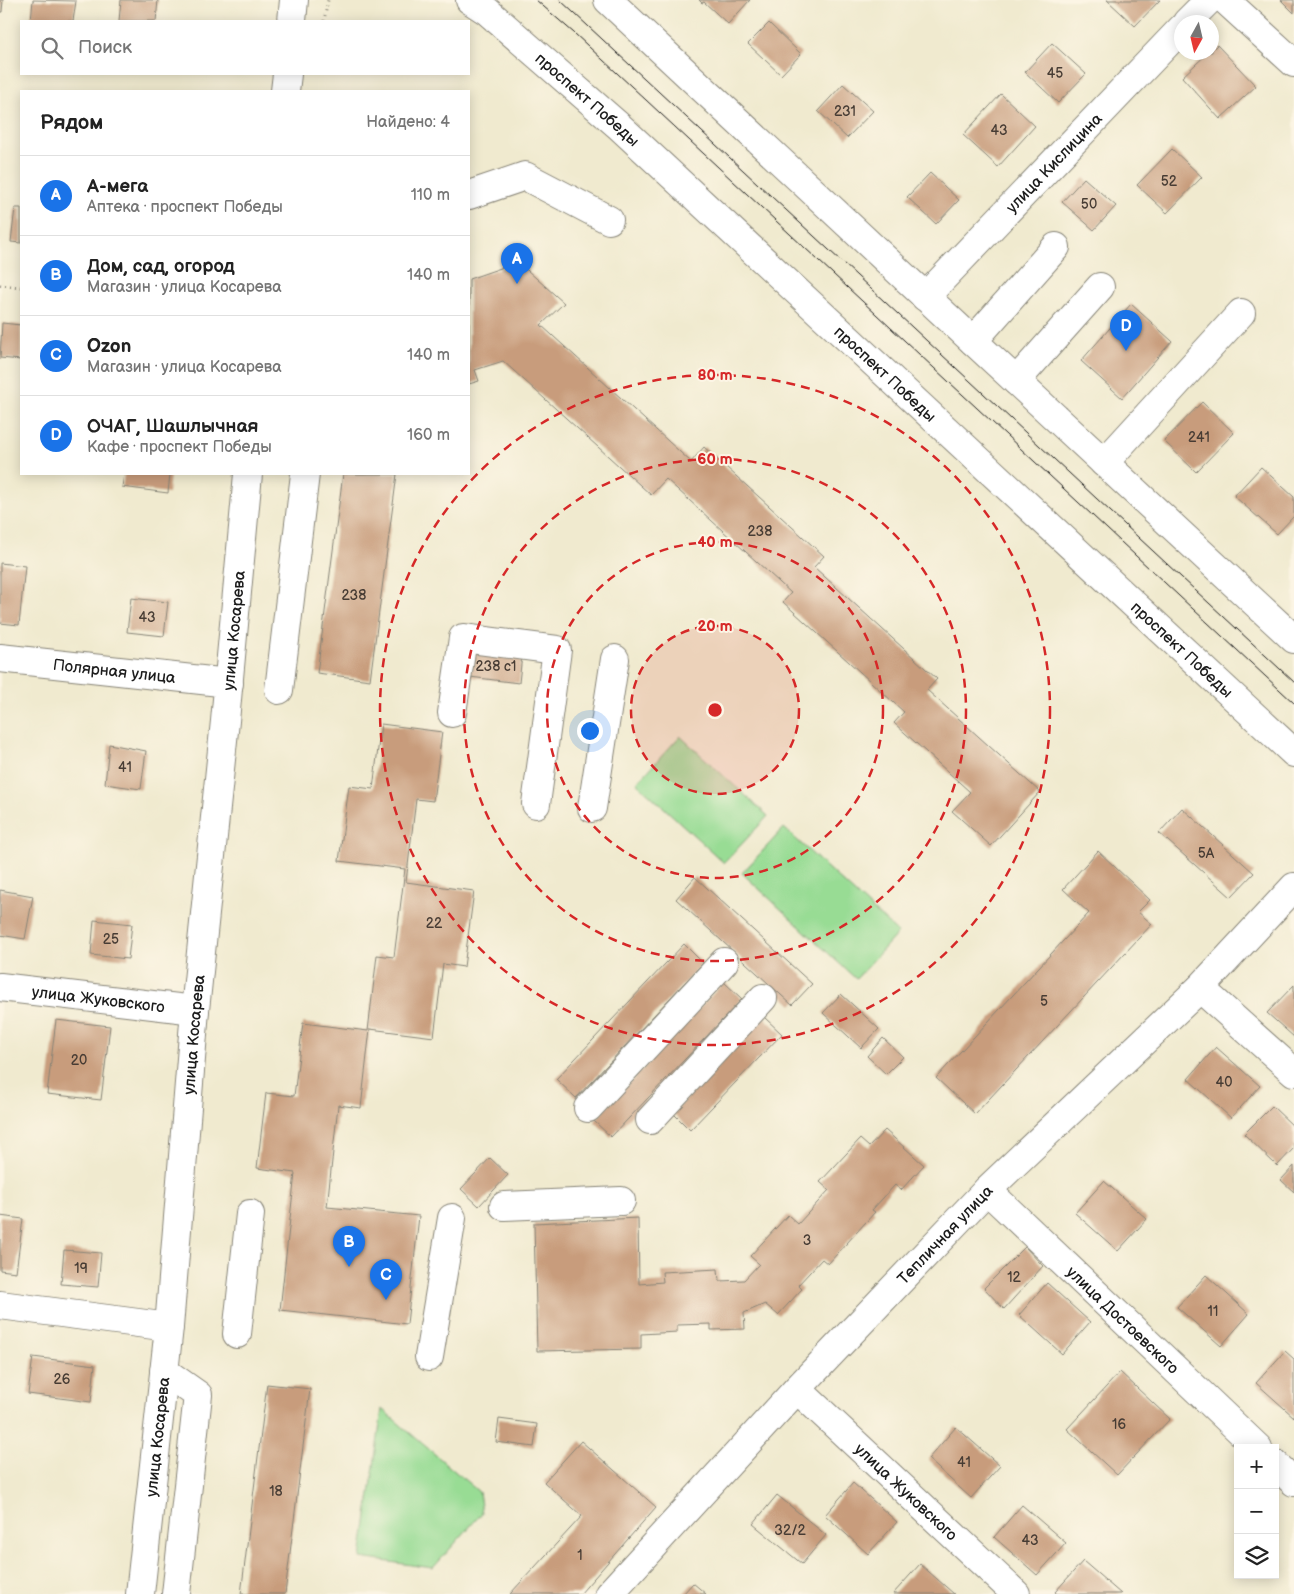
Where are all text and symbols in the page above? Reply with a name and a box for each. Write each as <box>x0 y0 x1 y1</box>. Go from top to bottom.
north arrow <box>1174 15 1219 60</box>
search box <box>20 20 470 75</box>
icon: search <box>38 34 66 62</box>
text: Поиск <box>78 36 132 59</box>
street label: проспект Победы <box>531 49 643 151</box>
house number: 45 <box>1047 65 1063 82</box>
house number: 231 <box>834 103 856 120</box>
street label: улица Кислицина <box>1003 109 1107 217</box>
text: Рядом <box>40 110 103 135</box>
text: Найдено: 4 <box>366 113 450 132</box>
house number: 43 <box>990 122 1008 139</box>
house number: 52 <box>1161 173 1178 190</box>
text: А-мега <box>87 175 148 198</box>
text: A <box>51 186 61 205</box>
text: 110 m <box>411 186 450 205</box>
house number: 50 <box>1081 196 1097 213</box>
text: Аптека · проспект Победы <box>87 198 283 217</box>
pin: A <box>501 243 533 284</box>
text: Дом, сад, огород <box>87 255 235 278</box>
text: B <box>50 266 62 285</box>
text: 140 m <box>407 266 450 285</box>
text: Магазин · улица Косарева <box>87 278 282 297</box>
pin: D <box>1110 310 1142 351</box>
street label: проспект Победы <box>829 323 939 427</box>
text: Ozon <box>87 335 131 358</box>
text: C <box>50 346 62 365</box>
text: 140 m <box>407 346 450 365</box>
text: Магазин · улица Косарева <box>87 358 282 377</box>
text: 80 m <box>697 366 733 385</box>
text: ОЧАГ, Шашлычная <box>87 415 258 438</box>
text: D <box>50 426 62 445</box>
text: 160 m <box>407 426 450 445</box>
house number: 241 <box>1188 429 1210 446</box>
text: Кафе · проспект Победы <box>87 438 272 457</box>
text: 60 m <box>697 450 733 469</box>
house number: 238 <box>748 523 772 540</box>
text: 40 m <box>697 533 733 552</box>
street label: улица Косарева <box>220 569 250 692</box>
house number: 238 <box>342 587 366 604</box>
street label: проспект Победы <box>1126 598 1236 702</box>
house number: 43 <box>138 609 156 626</box>
text: 20 m <box>698 617 733 636</box>
street label: Полярная улица <box>52 656 177 688</box>
house number: 238 с1 <box>476 658 516 675</box>
centre of rings <box>706 701 724 719</box>
your location <box>577 718 603 744</box>
house number: 41 <box>118 759 132 776</box>
house number: 5А <box>1198 845 1215 862</box>
house number: 22 <box>426 915 443 932</box>
house number: 25 <box>103 931 119 948</box>
street label: улица Косарева <box>180 973 210 1095</box>
street label: улица Жуковского <box>31 983 166 1017</box>
house number: 5 <box>1040 993 1048 1010</box>
house number: 20 <box>71 1052 87 1069</box>
house number: 40 <box>1216 1074 1232 1091</box>
street label: Тепличная улица <box>894 1181 998 1289</box>
pin: B <box>333 1226 365 1267</box>
house number: 3 <box>803 1232 811 1249</box>
pin: C <box>370 1259 402 1300</box>
house number: 19 <box>74 1260 88 1277</box>
street label: улица Достоевского <box>1062 1263 1182 1379</box>
house number: 12 <box>1007 1269 1022 1286</box>
house number: 11 <box>1208 1303 1218 1320</box>
house number: 26 <box>54 1371 71 1388</box>
street label: улица Косарева <box>143 1376 175 1498</box>
house number: 16 <box>1112 1416 1126 1433</box>
street label: улица Жуковского <box>850 1440 961 1545</box>
map controls <box>1234 1444 1279 1579</box>
button: + <box>1234 1444 1279 1489</box>
house number: 41 <box>957 1454 971 1471</box>
house number: 18 <box>269 1483 283 1500</box>
button: − <box>1234 1489 1279 1534</box>
house number: 32/2 <box>774 1522 806 1539</box>
house number: 43 <box>1021 1532 1039 1549</box>
button: layers <box>1234 1534 1279 1579</box>
house number: 1 <box>577 1547 583 1564</box>

